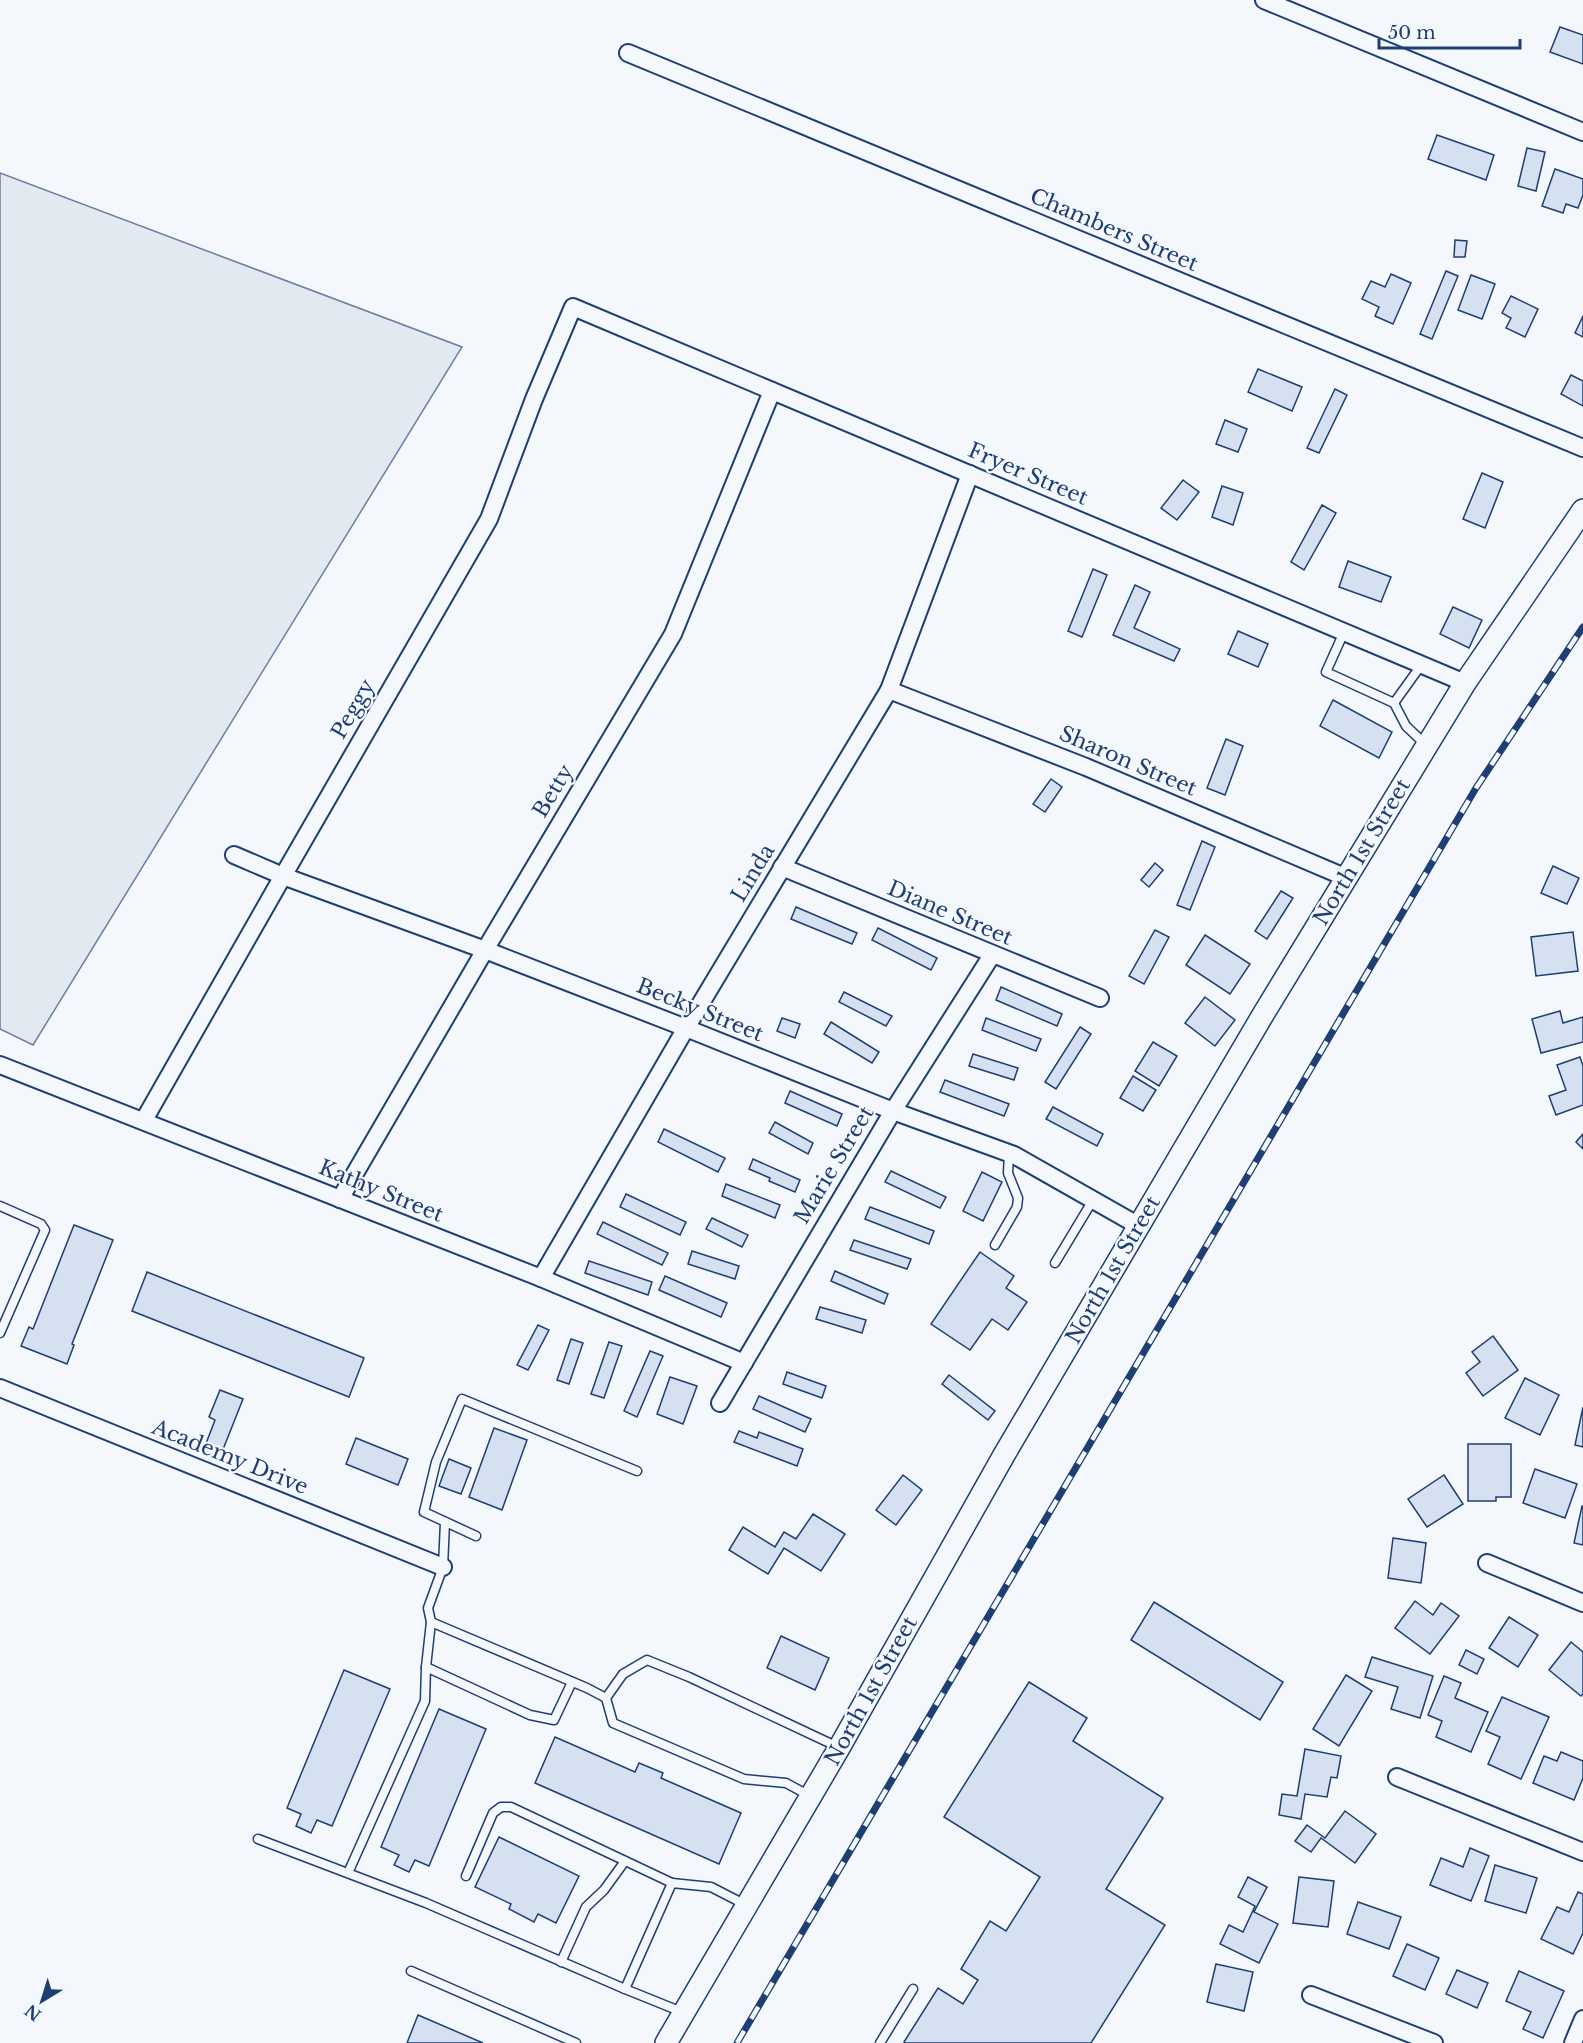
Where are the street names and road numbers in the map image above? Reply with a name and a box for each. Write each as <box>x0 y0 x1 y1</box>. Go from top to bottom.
street label: Chambers Street <box>1026 183 1202 277</box>
street label: Fryer Street <box>964 437 1092 511</box>
street label: Peggy <box>326 674 381 743</box>
street label: Sharon Street <box>1055 720 1201 802</box>
street label: Betty <box>527 759 579 822</box>
street label: North 1st Street <box>1308 774 1416 930</box>
street label: Linda <box>726 839 780 907</box>
street label: Diane Street <box>884 875 1016 951</box>
street label: Becky Street <box>633 973 767 1047</box>
street label: Marie Street <box>789 1101 879 1229</box>
street label: Kathy Street <box>315 1154 447 1228</box>
street label: North 1st Street <box>1060 1191 1166 1349</box>
street label: Academy Drive <box>147 1413 312 1500</box>
street label: North 1st Street <box>819 1612 923 1770</box>

